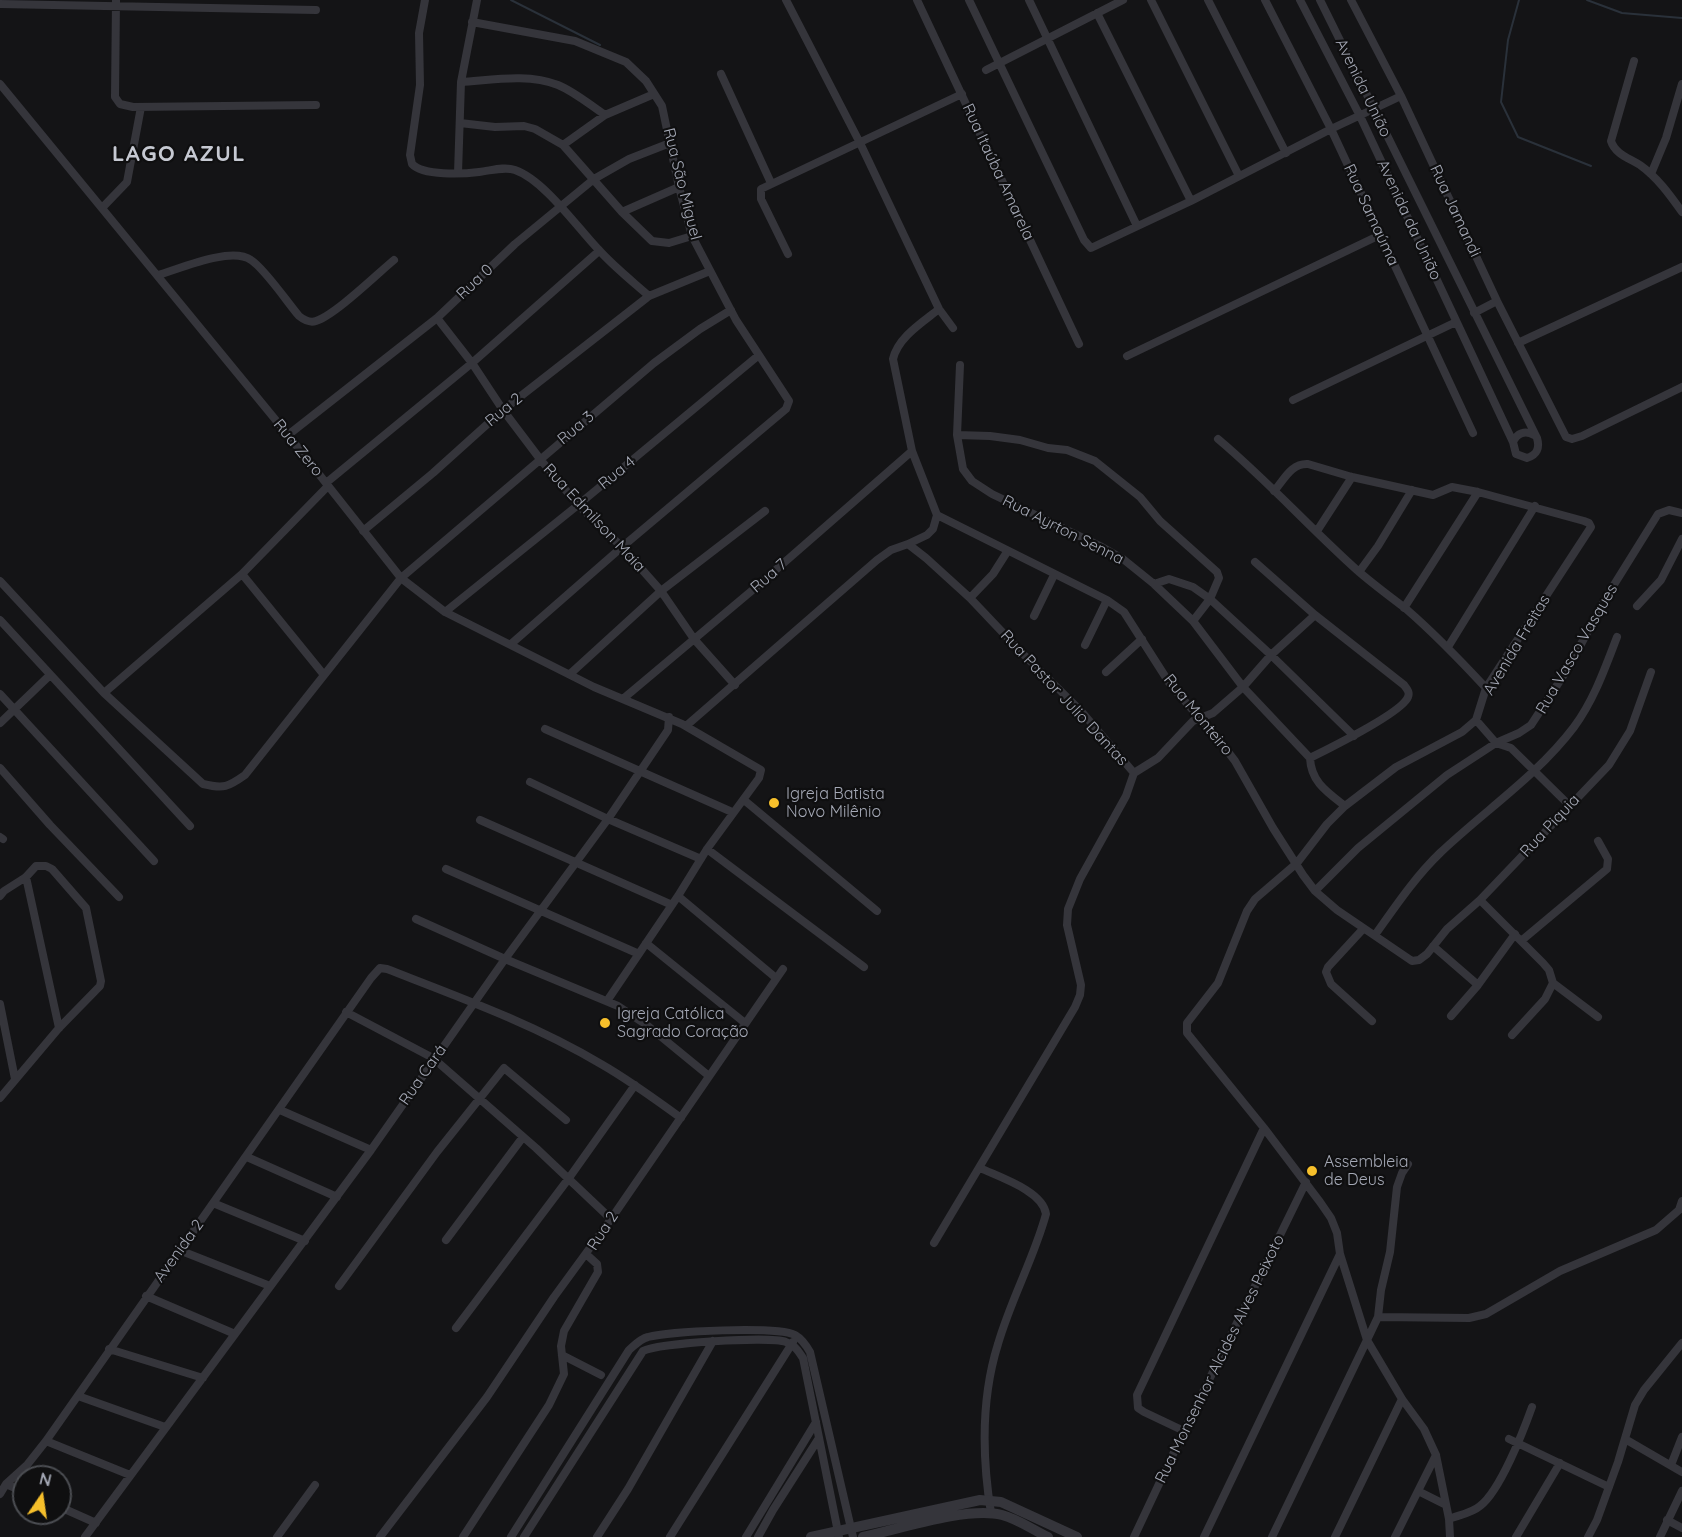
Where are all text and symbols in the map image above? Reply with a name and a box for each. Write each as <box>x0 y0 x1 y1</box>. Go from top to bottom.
street label: Avenida União <box>1331 36 1395 140</box>
street label: Rua Itaúba Amarela <box>958 101 1038 243</box>
street label: Rua São Miguel <box>659 126 705 242</box>
district label: LAGO AZUL <box>112 141 246 167</box>
street label: Avenida da União <box>1373 157 1445 283</box>
street label: Rua Samaúma <box>1339 161 1403 269</box>
street label: Rua Jamandi <box>1425 162 1485 260</box>
street label: Rua 0 <box>453 260 497 304</box>
street label: Rua 2 <box>482 389 526 431</box>
street label: Rua 3 <box>554 407 598 449</box>
street label: Rua Zero <box>269 415 327 481</box>
street label: Rua 4 <box>595 452 639 494</box>
street label: Rua Edmilson Maia <box>539 460 649 576</box>
street label: Rua Ayrton Senna <box>999 491 1127 569</box>
street label: Rua 7 <box>747 555 791 597</box>
street label: Rua Vasco Vasques <box>1532 581 1622 717</box>
street label: Avenida Freitas <box>1480 591 1554 699</box>
street label: Rua Pastor Julio Dantas <box>996 626 1132 770</box>
street label: Rua Monteiro <box>1159 670 1237 760</box>
place label: Igreja Batista Novo Milênio <box>786 784 885 822</box>
street label: Rua Piquia <box>1516 791 1584 861</box>
marker: Igreja Batista Novo Milênio <box>767 796 781 810</box>
place label: Igreja Católica Sagrado Coração <box>617 1004 748 1042</box>
marker: Igreja Católica Sagrado Coração <box>598 1016 612 1030</box>
street label: Rua Cará <box>395 1041 451 1109</box>
place label: Assembleia de Deus <box>1324 1152 1408 1190</box>
marker: Assembleia de Deus <box>1305 1164 1319 1178</box>
street label: Rua 2 <box>583 1208 623 1254</box>
street label: Avenida 2 <box>150 1216 208 1286</box>
street label: Rua Monsenhor Alcides Alves Peixoto <box>1151 1232 1289 1486</box>
north arrow <box>12 1465 72 1525</box>
text: N <box>38 1468 54 1490</box>

